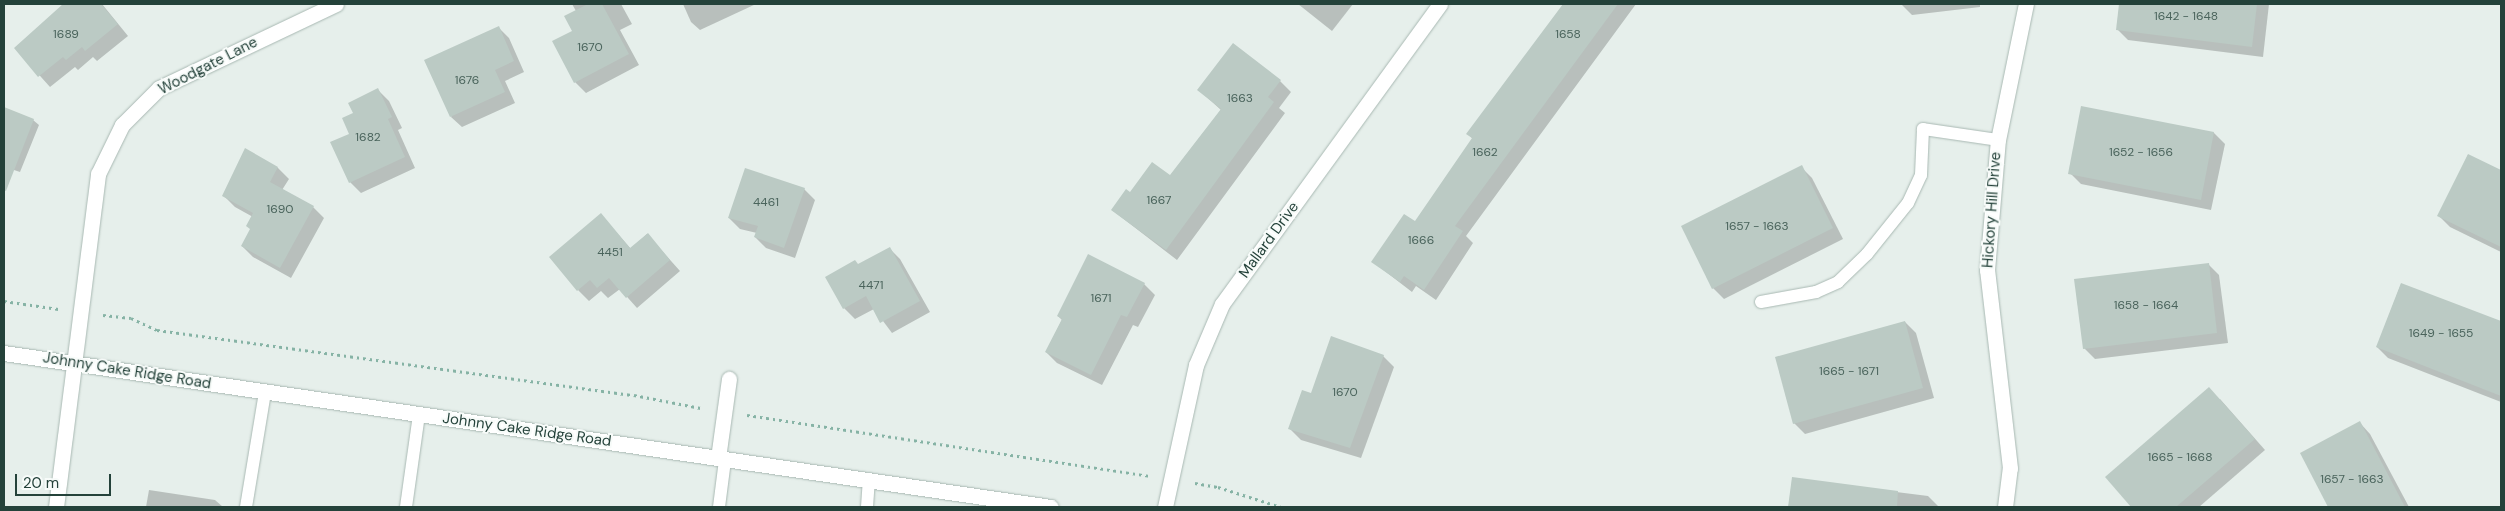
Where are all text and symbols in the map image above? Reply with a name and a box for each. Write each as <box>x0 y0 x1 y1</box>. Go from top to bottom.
house number: 1642 - 1648 <box>2154 10 2218 24</box>
house number: 1689 <box>53 28 79 42</box>
house number: 1658 <box>1555 28 1581 42</box>
street label: Woodgate Lane <box>156 33 260 99</box>
house number: 1670 <box>577 41 603 55</box>
house number: 1676 <box>455 74 479 88</box>
house number: 1663 <box>1227 92 1253 106</box>
house number: 1682 <box>355 131 381 145</box>
house number: 1662 <box>1472 146 1498 160</box>
house number: 1652 - 1656 <box>2109 146 2173 160</box>
street label: Hickory Hill Drive <box>1979 151 2005 269</box>
house number: 1667 <box>1147 194 1171 208</box>
house number: 4461 <box>753 196 779 210</box>
street label: Mallard Drive <box>1235 198 1303 282</box>
house number: 1690 <box>267 203 293 217</box>
house number: 1657 - 1663 <box>1725 220 1789 234</box>
house number: 1666 <box>1408 234 1434 248</box>
house number: 4451 <box>597 246 623 260</box>
house number: 4471 <box>859 279 883 293</box>
house number: 1671 <box>1090 292 1112 306</box>
house number: 1658 - 1664 <box>2114 299 2178 313</box>
house number: 1649 - 1655 <box>2409 327 2473 341</box>
street label: Johnny Cake Ridge Road <box>42 349 212 393</box>
house number: 1665 - 1671 <box>1819 365 1879 379</box>
house number: 1670 <box>1332 386 1358 400</box>
street label: Johnny Cake Ridge Road <box>441 409 613 451</box>
house number: 1665 - 1668 <box>2148 451 2212 465</box>
scale bar <box>18 464 114 496</box>
text: 20 m <box>23 473 59 493</box>
house number: 1657 - 1663 <box>2320 473 2384 487</box>

